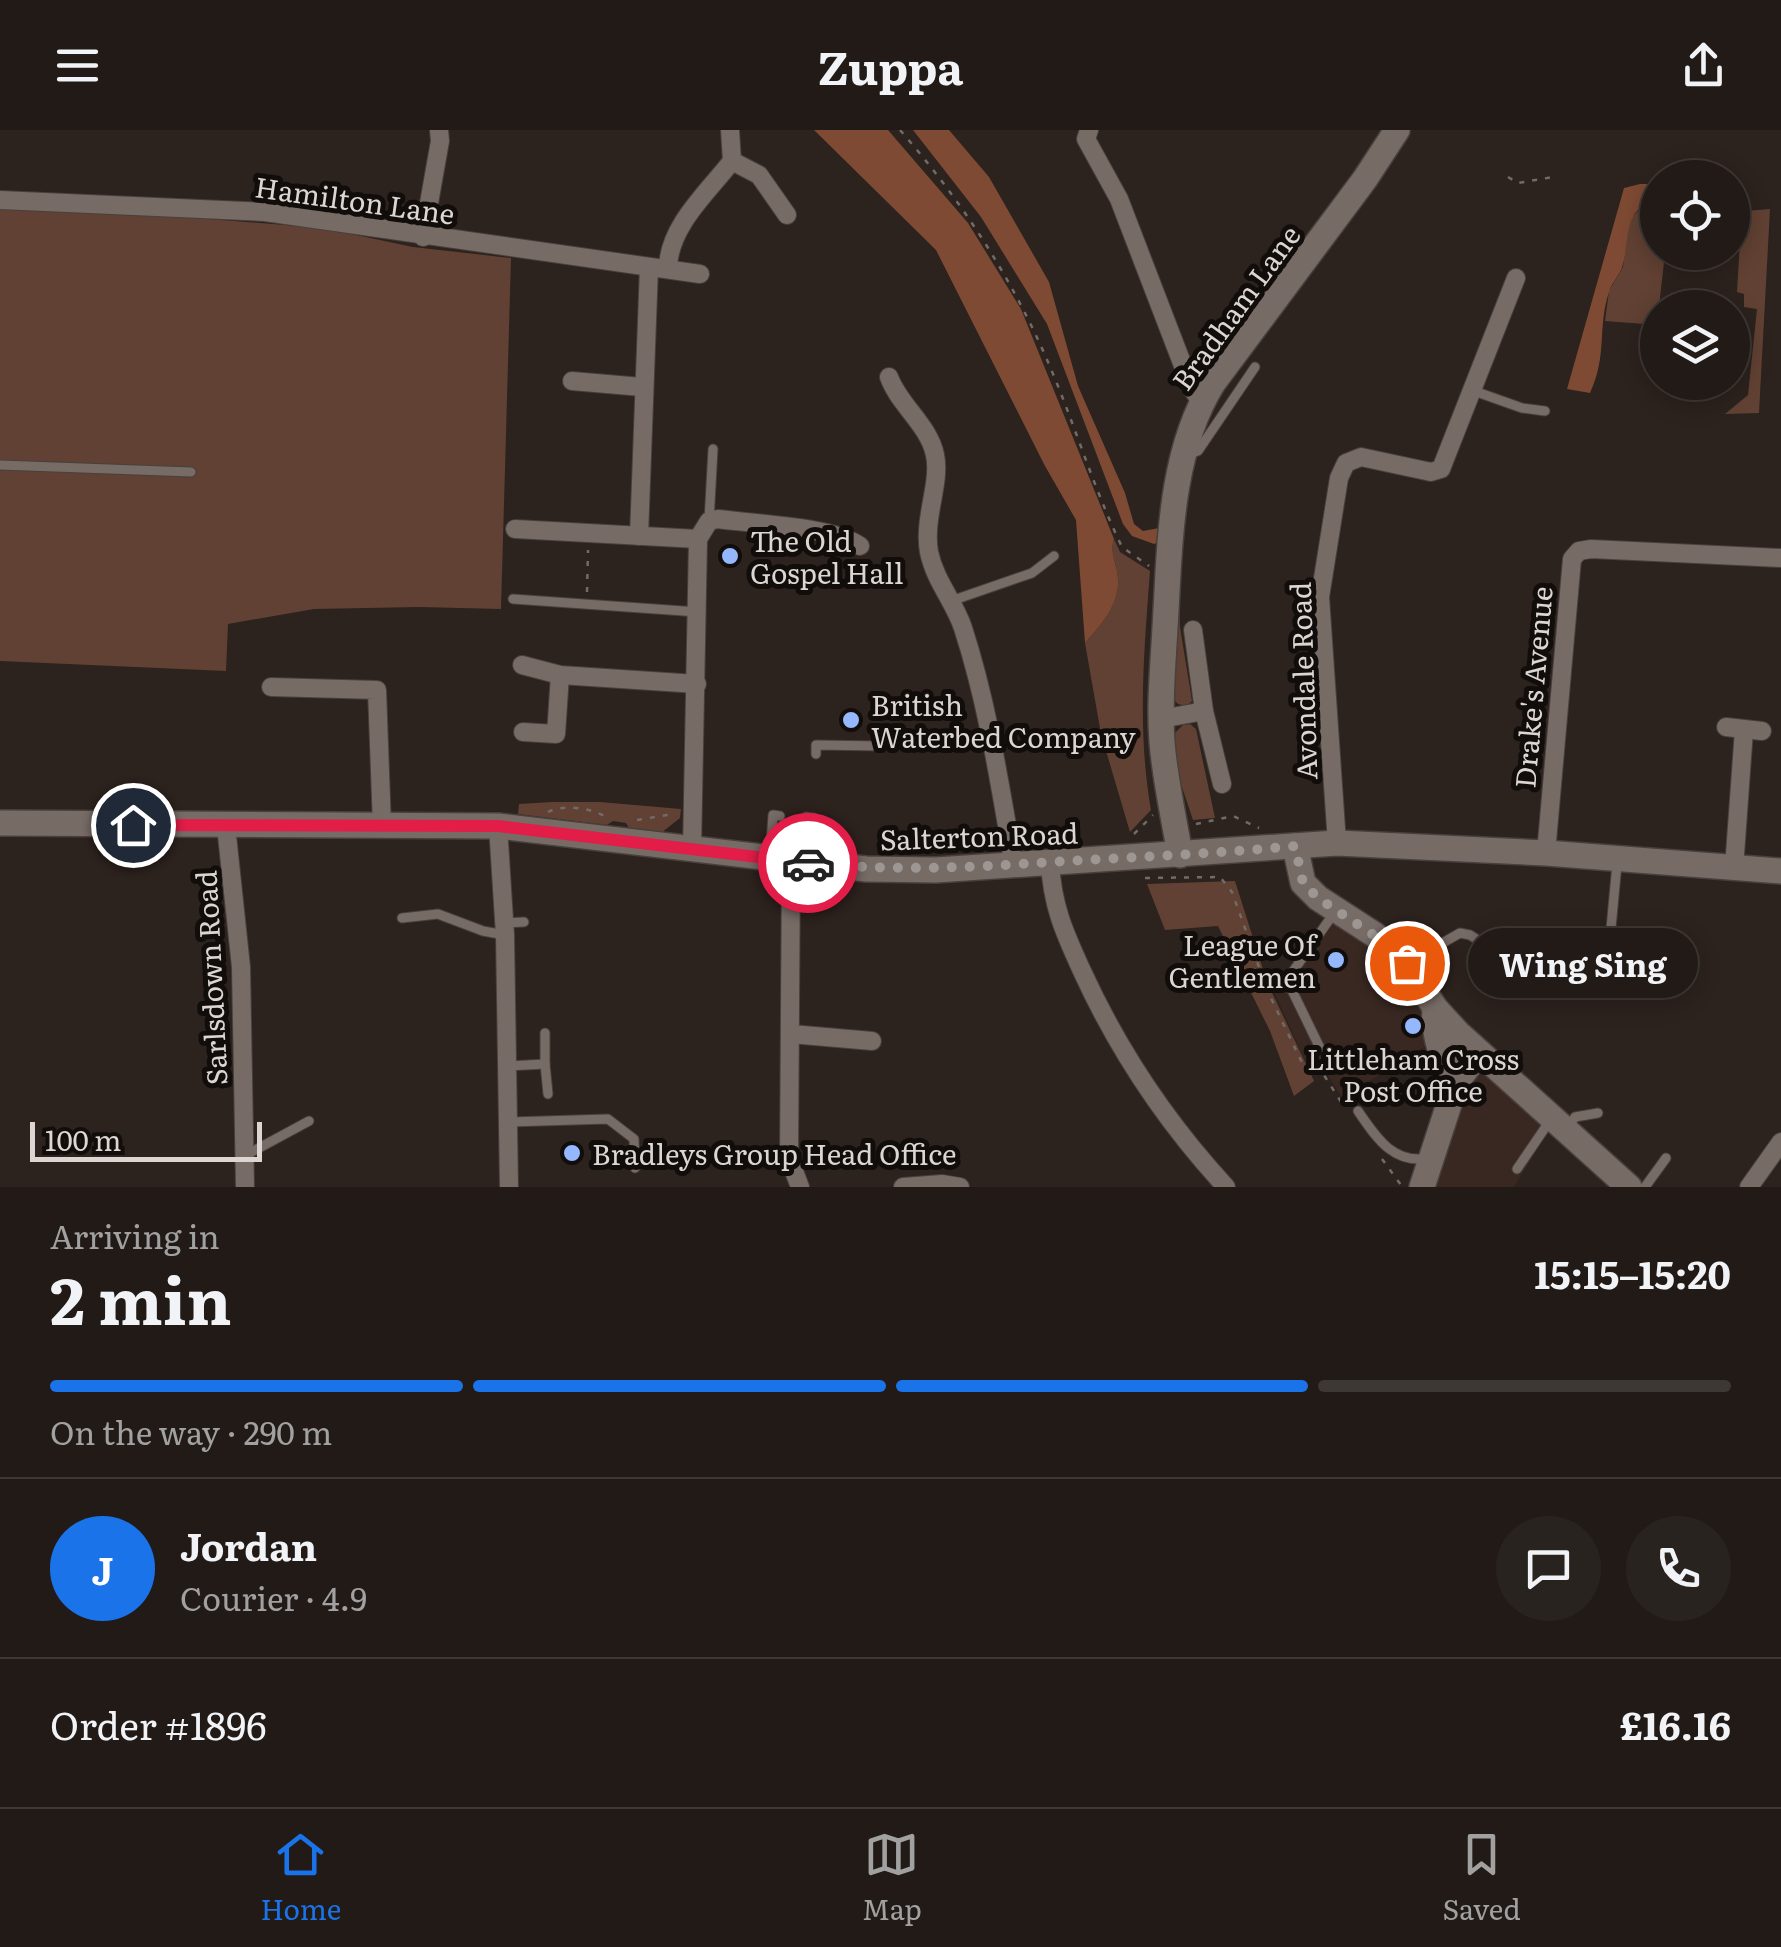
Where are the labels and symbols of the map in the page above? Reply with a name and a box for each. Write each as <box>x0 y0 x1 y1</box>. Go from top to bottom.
street label: Hamilton Lane <box>253 164 457 234</box>
street label: Bradham Lane <box>1161 216 1309 398</box>
place label: The Old Gospel Hall <box>750 519 903 593</box>
marker: The Old Gospel Hall <box>719 545 741 567</box>
street label: Avondale Road <box>1278 581 1326 781</box>
street label: Drake's Avenue <box>1502 584 1562 790</box>
place label: British Waterbed Company <box>871 683 1136 757</box>
marker: British Waterbed Company <box>840 709 862 731</box>
pin <box>91 783 176 868</box>
street label: Salterton Road <box>879 811 1079 859</box>
courier <box>758 813 858 913</box>
street label: Sarlsdown Road <box>183 869 237 1087</box>
pin <box>1365 921 1450 1006</box>
place label: League Of Gentlemen <box>1169 923 1318 997</box>
callout: Wing Sing <box>1467 928 1697 998</box>
marker: League Of Gentlemen <box>1325 949 1347 971</box>
marker: Littleham Cross Post Office <box>1402 1015 1424 1037</box>
place label: Littleham Cross Post Office <box>1307 1037 1519 1111</box>
scale bar <box>30 1117 262 1162</box>
place label: Bradleys Group Head Office <box>592 1132 957 1174</box>
marker: Bradleys Group Head Office <box>561 1142 583 1164</box>

